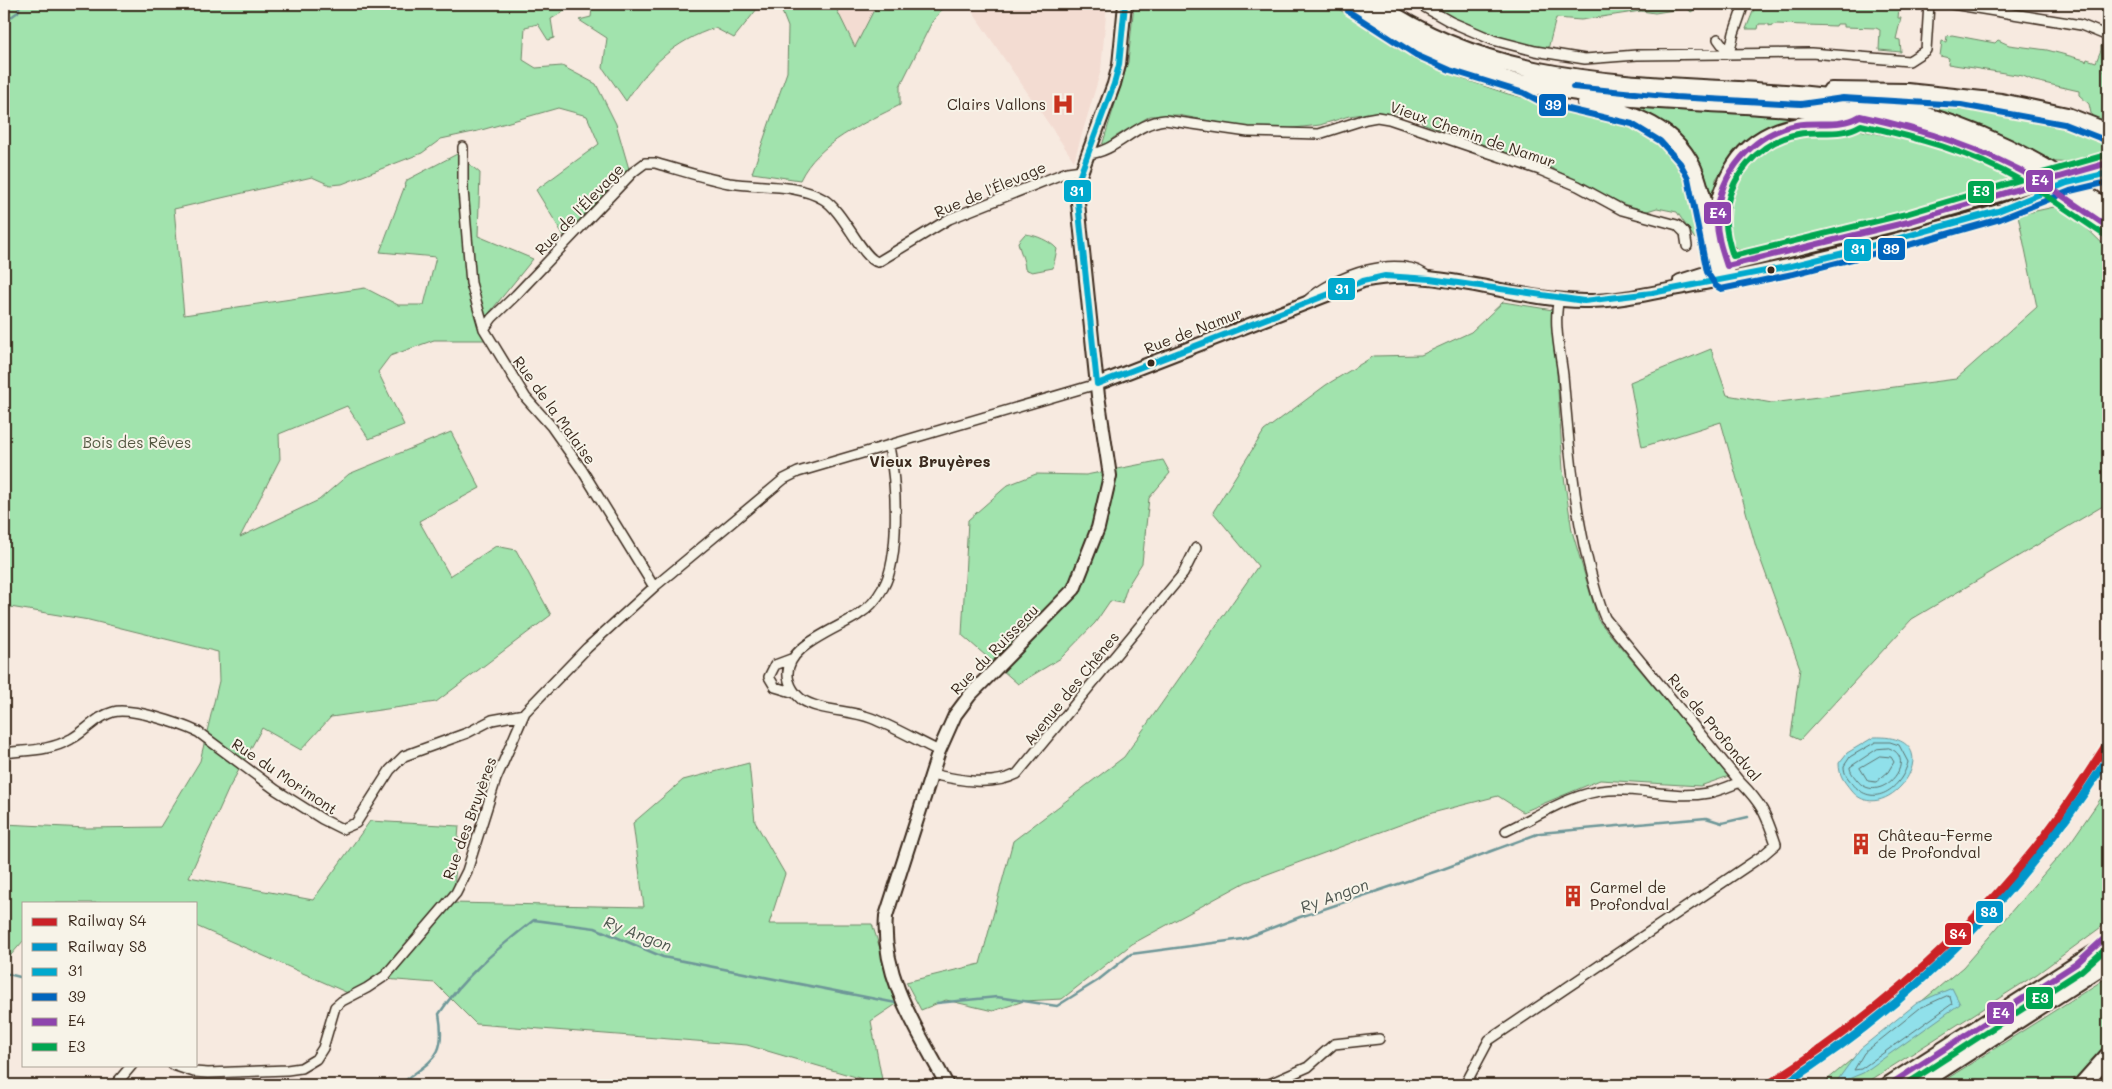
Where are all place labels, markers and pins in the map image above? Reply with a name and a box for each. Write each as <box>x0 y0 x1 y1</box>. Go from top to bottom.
hospital icon: Clairs Vallons <box>1050 91 1076 117</box>
place label: Clairs Vallons <box>947 94 1046 114</box>
unlabelled marker <box>1766 265 1776 275</box>
unlabelled marker <box>1146 358 1156 368</box>
place label: Château-Ferme de Profondval <box>1878 825 1993 862</box>
building icon: Château-Ferme de Profondval <box>1848 831 1874 857</box>
place label: Carmel de Profondval <box>1590 877 1669 914</box>
building icon: Carmel de Profondval <box>1560 883 1586 909</box>

